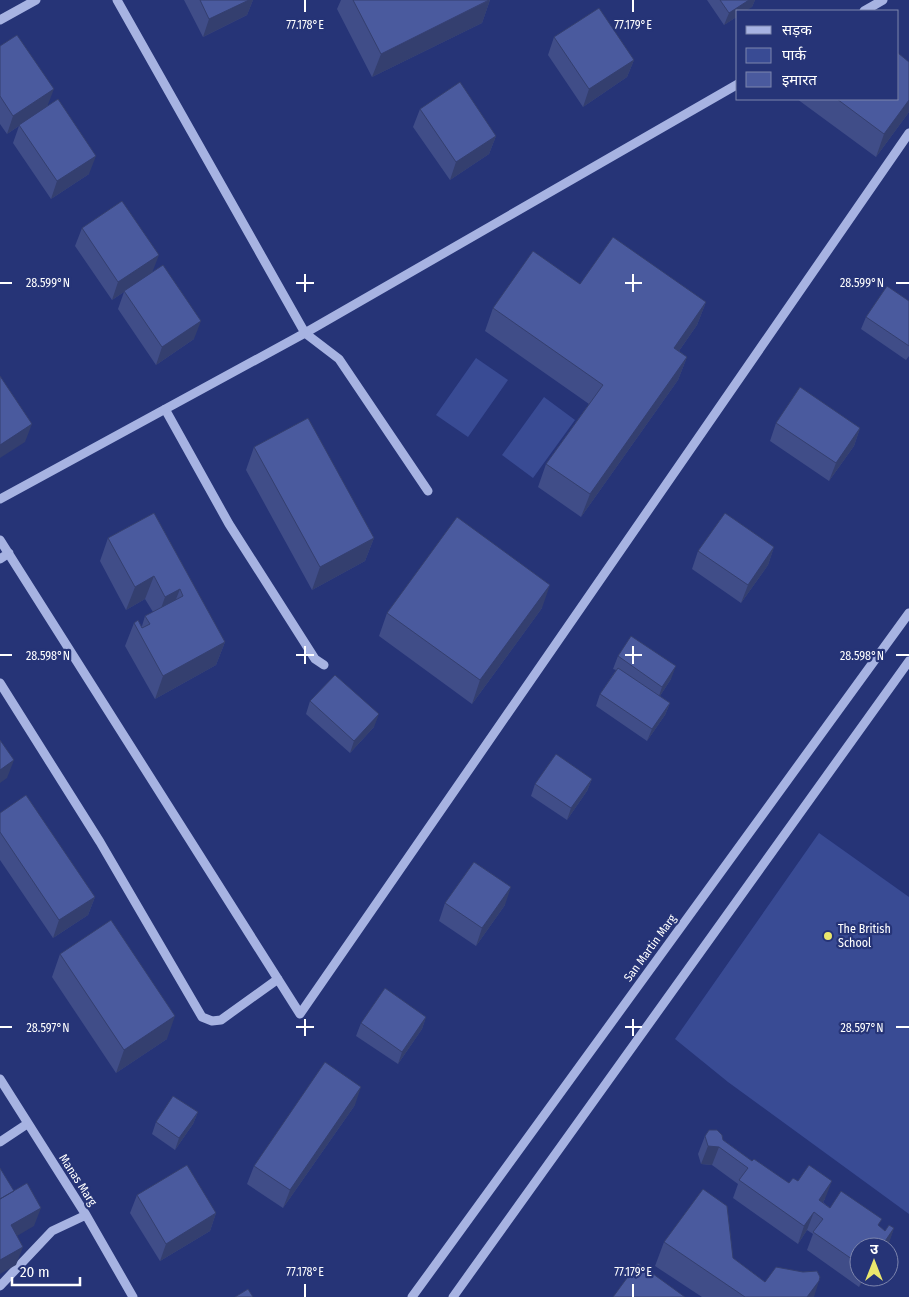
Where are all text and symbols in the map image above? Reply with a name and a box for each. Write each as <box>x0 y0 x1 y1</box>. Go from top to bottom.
legend <box>736 10 899 100</box>
text: 77.178°E <box>286 18 324 32</box>
text: 77.179°E <box>614 18 652 32</box>
text: सड़क <box>782 21 812 39</box>
text: पार्क <box>782 46 806 64</box>
text: इमारत <box>782 71 817 89</box>
text: 28.599°N <box>26 276 70 290</box>
text: 28.599°N <box>840 276 884 290</box>
text: 28.598°N <box>26 649 70 663</box>
text: 28.598°N <box>840 649 884 663</box>
street label: San Martin Marg <box>621 911 679 984</box>
place label: The British School <box>838 922 891 950</box>
marker: The British School <box>822 930 834 942</box>
text: 28.597°N <box>27 1021 69 1035</box>
text: 28.597°N <box>841 1021 883 1035</box>
street label: Manas Marg <box>56 1152 100 1209</box>
north arrow <box>849 1237 899 1287</box>
text: उ <box>870 1241 879 1258</box>
scale bar <box>12 1254 80 1286</box>
text: 20 m <box>20 1263 50 1281</box>
text: 77.178°E <box>286 1265 324 1279</box>
text: 77.179°E <box>614 1265 652 1279</box>

